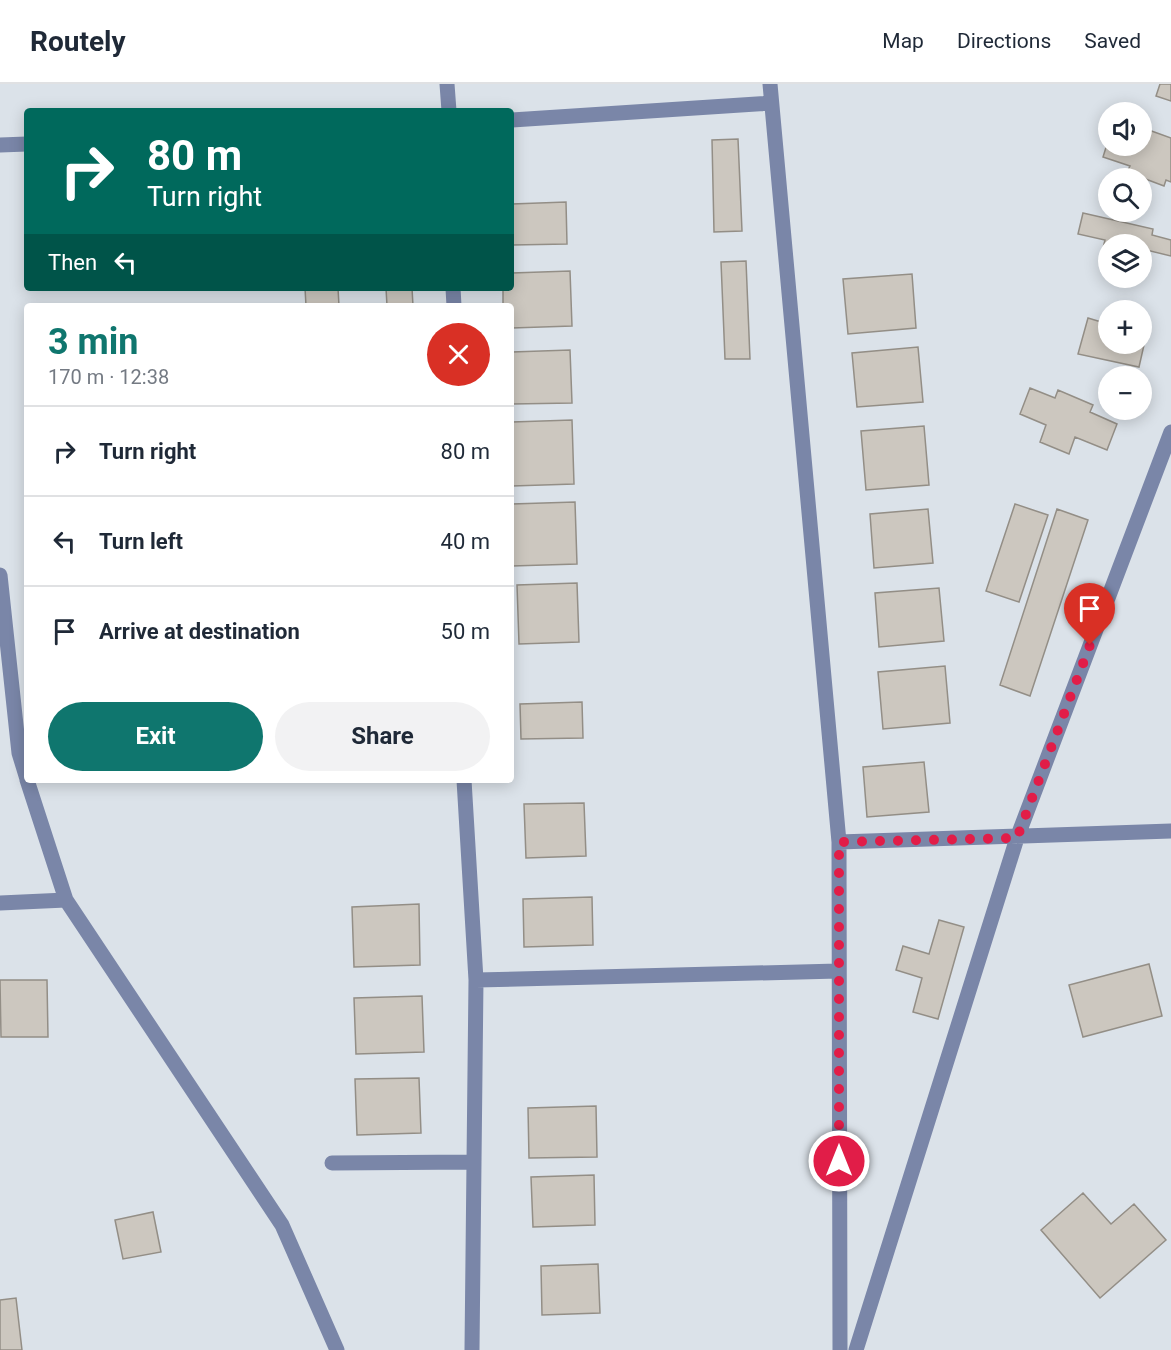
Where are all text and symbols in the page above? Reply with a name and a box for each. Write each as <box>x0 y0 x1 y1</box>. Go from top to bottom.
text: Routely <box>30 25 126 58</box>
text: Map <box>882 29 924 53</box>
text: Directions <box>957 29 1051 53</box>
text: Saved <box>1084 29 1141 53</box>
map controls <box>1098 102 1152 420</box>
button: sound <box>1098 102 1152 156</box>
text: 80 m <box>147 131 242 180</box>
icon: right <box>48 132 126 210</box>
button: search <box>1098 168 1152 222</box>
text: Turn right <box>147 181 262 213</box>
button: layers <box>1098 234 1152 288</box>
icon: left <box>109 246 142 279</box>
text: Then <box>48 250 97 275</box>
button: + <box>1098 300 1152 354</box>
text: 3 min <box>48 321 139 363</box>
button: close <box>427 323 490 386</box>
text: 170 m · 12:38 <box>48 365 169 389</box>
button: − <box>1098 366 1152 420</box>
icon: right <box>48 435 81 468</box>
text: Turn right <box>99 439 196 464</box>
text: 80 m <box>441 439 490 464</box>
icon: left <box>48 525 81 558</box>
text: Turn left <box>99 529 183 554</box>
text: 40 m <box>441 529 490 554</box>
pin <box>1064 583 1115 645</box>
icon: arrive <box>1073 592 1106 625</box>
icon: arrive <box>48 615 81 648</box>
text: Arrive at destination <box>99 619 300 644</box>
text: 50 m <box>441 619 490 644</box>
button: Exit <box>48 702 263 771</box>
button: Share <box>275 702 490 771</box>
position arrow <box>807 1129 871 1193</box>

